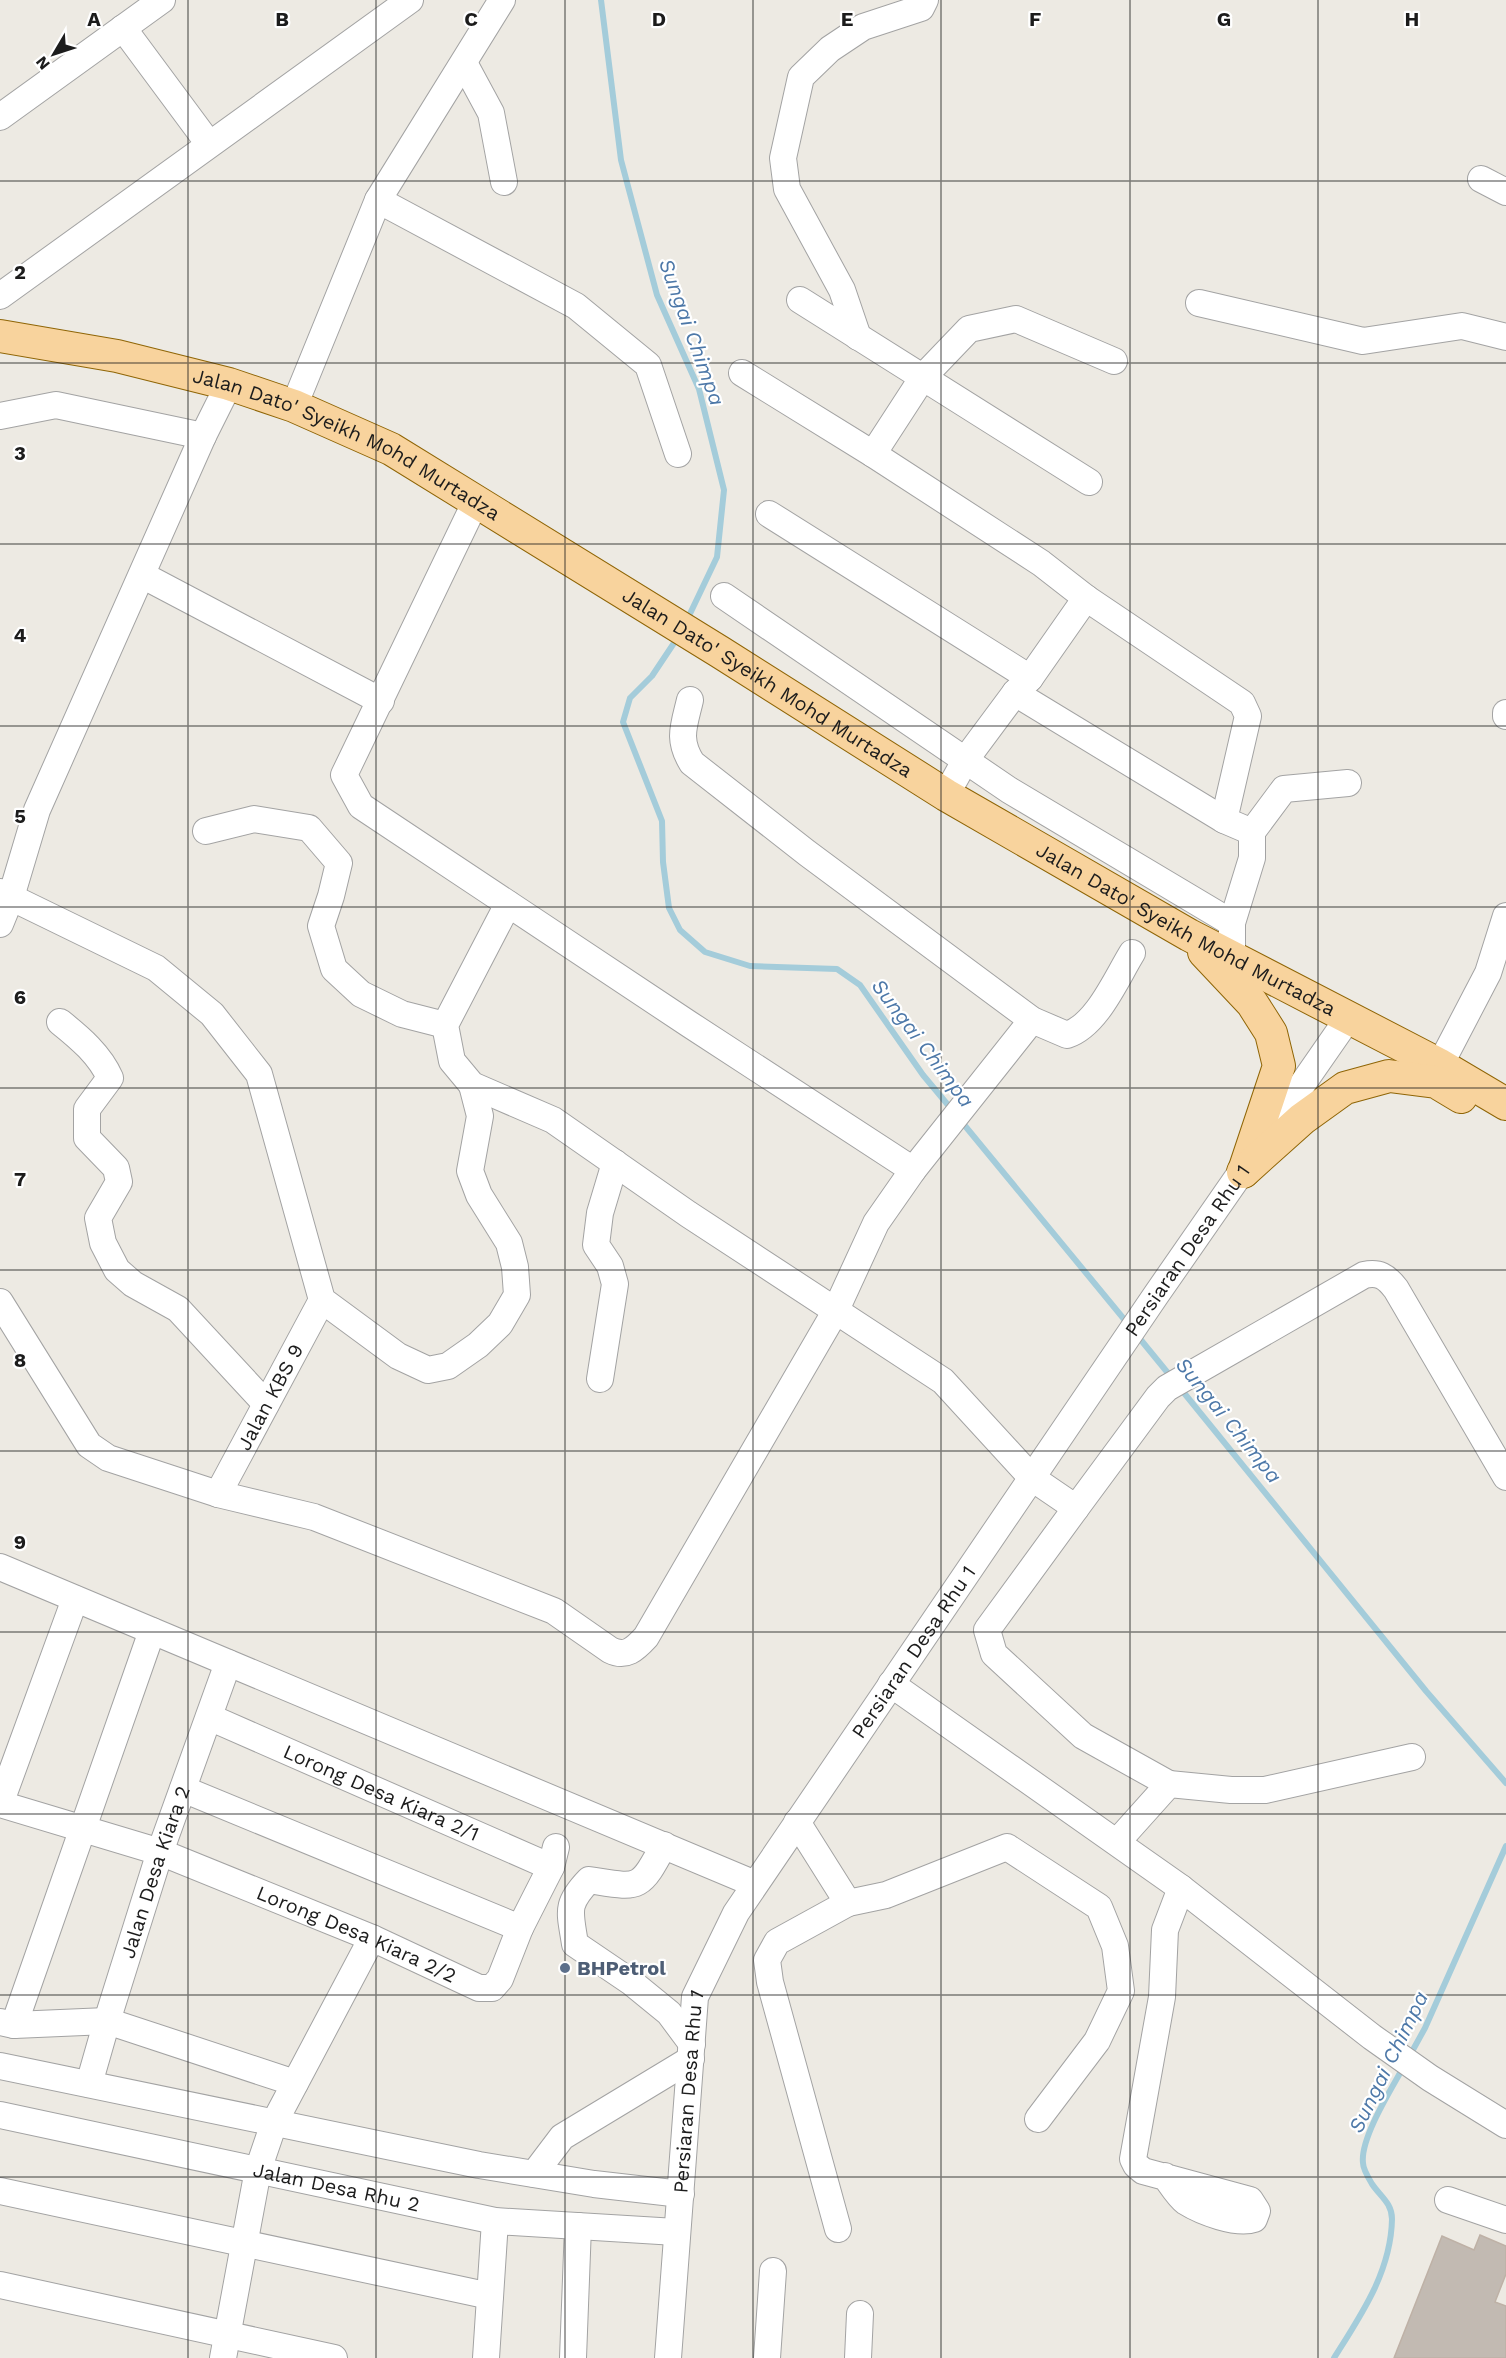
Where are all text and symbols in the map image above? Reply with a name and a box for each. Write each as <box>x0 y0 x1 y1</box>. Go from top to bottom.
text: A <box>87 7 101 31</box>
text: B <box>275 7 289 31</box>
text: C <box>464 7 478 31</box>
text: D <box>652 7 666 31</box>
text: E <box>841 7 853 31</box>
text: F <box>1029 7 1041 31</box>
text: G <box>1217 7 1231 31</box>
text: H <box>1405 7 1419 31</box>
north arrow <box>24 24 84 84</box>
text: N <box>32 53 54 74</box>
water label: Sungai Chimpa <box>654 255 730 409</box>
text: 2 <box>14 260 26 284</box>
street label: Jalan Dato' Syeikh Mohd Murtadza <box>190 363 505 525</box>
text: 3 <box>14 441 26 465</box>
street label: Jalan Dato' Syeikh Mohd Murtadza <box>618 583 917 783</box>
text: 4 <box>14 623 27 647</box>
text: 5 <box>14 804 26 828</box>
street label: Jalan Dato' Syeikh Mohd Murtadza <box>1032 838 1340 1021</box>
water label: Sungai Chimpa <box>867 974 979 1112</box>
text: 6 <box>14 985 26 1009</box>
street label: Persiaran Desa Rhu 1 <box>1119 1160 1255 1341</box>
text: 7 <box>14 1167 26 1191</box>
street label: Jalan KBS 9 <box>232 1340 308 1454</box>
text: 8 <box>14 1348 26 1372</box>
water label: Sungai Chimpa <box>1171 1352 1287 1488</box>
text: 9 <box>14 1530 26 1554</box>
street label: Persiaran Desa Rhu 1 <box>846 1561 980 1743</box>
street label: Lorong Desa Kiara 2/1 <box>280 1739 483 1846</box>
street label: Jalan Desa Kiara 2 <box>115 1783 195 1961</box>
street label: Lorong Desa Kiara 2/2 <box>253 1881 460 1988</box>
place label: BHPetrol <box>577 1956 666 1980</box>
marker: BHPetrol <box>558 1961 572 1975</box>
street label: Persiaran Desa Rhu 1 <box>668 1986 709 2194</box>
water label: Sungai Chimpa <box>1343 1987 1433 2137</box>
street label: Jalan Desa Rhu 2 <box>251 2158 422 2217</box>

